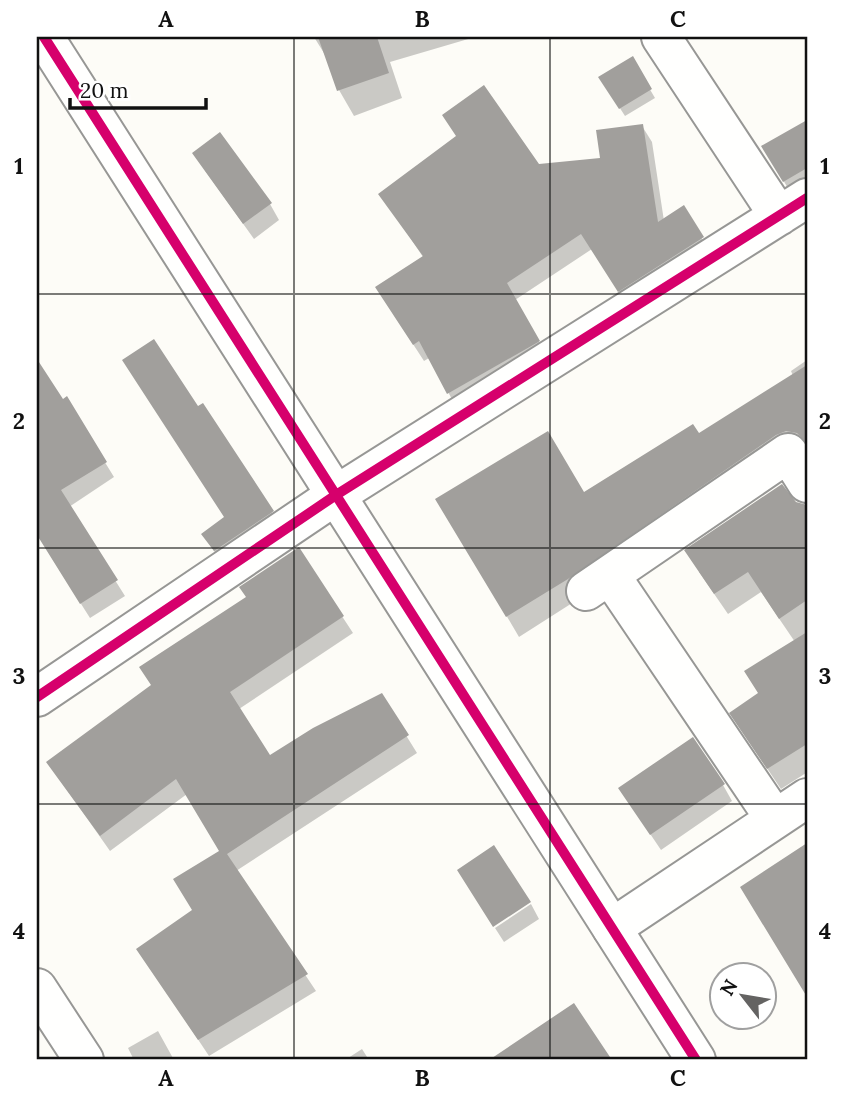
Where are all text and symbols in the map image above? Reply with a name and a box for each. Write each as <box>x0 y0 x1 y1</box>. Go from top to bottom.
text: A <box>158 4 174 33</box>
text: B <box>414 4 430 33</box>
text: C <box>670 4 686 33</box>
scale bar <box>70 66 206 110</box>
text: 20 m <box>80 77 129 104</box>
text: 1 <box>14 151 24 180</box>
text: 1 <box>820 151 830 180</box>
text: 2 <box>13 406 25 435</box>
text: 2 <box>819 406 831 435</box>
text: 3 <box>13 661 25 690</box>
text: 3 <box>819 661 831 690</box>
text: 4 <box>13 916 25 945</box>
text: 4 <box>819 916 831 945</box>
north arrow <box>708 960 778 1030</box>
text: N <box>714 975 743 1000</box>
text: A <box>158 1063 174 1092</box>
text: B <box>414 1063 430 1092</box>
text: C <box>670 1063 686 1092</box>

